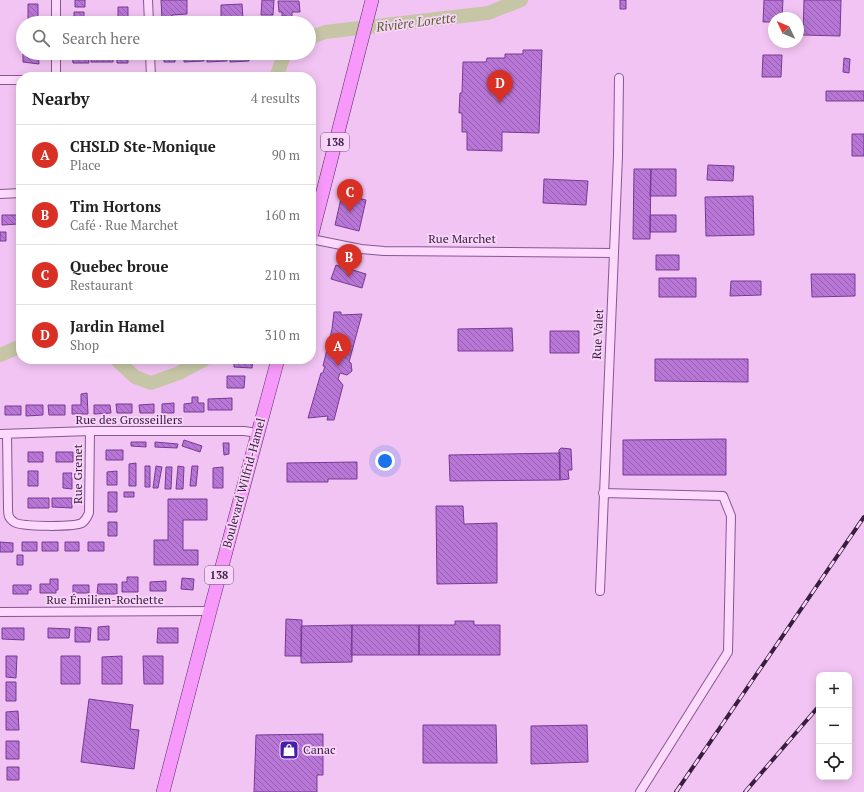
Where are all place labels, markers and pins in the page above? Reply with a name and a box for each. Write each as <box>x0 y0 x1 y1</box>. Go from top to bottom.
pin: D <box>487 70 513 103</box>
pin: C <box>337 179 363 212</box>
pin: B <box>336 244 362 277</box>
pin: A <box>325 333 351 366</box>
shop icon: Canac <box>278 739 300 761</box>
place label: Canac <box>303 742 336 757</box>

